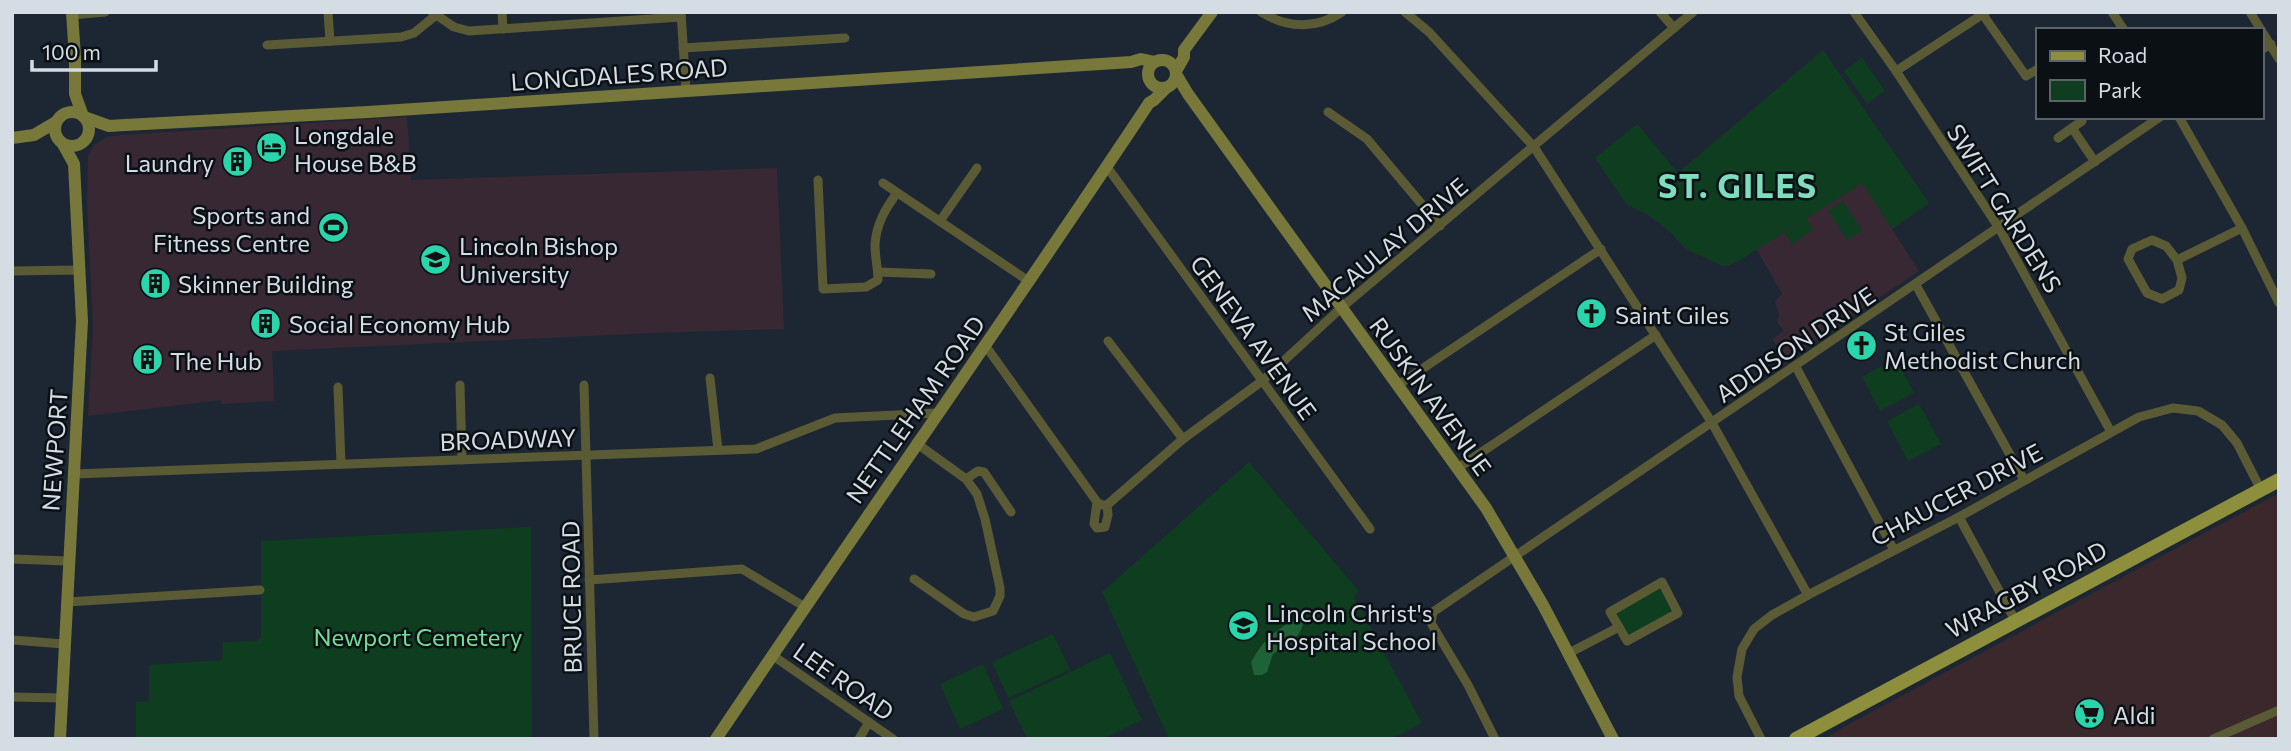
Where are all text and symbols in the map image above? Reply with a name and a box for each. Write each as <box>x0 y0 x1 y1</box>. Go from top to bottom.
scale bar <box>32 28 156 72</box>
legend <box>2036 28 2263 119</box>
text: 100 m <box>42 39 101 64</box>
text: Road <box>2098 42 2147 67</box>
street label: LONGDALES ROAD <box>509 52 729 96</box>
text: Park <box>2098 77 2142 102</box>
street label: SWIFT GARDENS <box>1942 119 2068 297</box>
place label: Longdale House B&B <box>294 120 417 177</box>
hotel icon: Longdale House B&B <box>254 131 288 165</box>
building icon: Laundry <box>220 145 254 179</box>
place label: Laundry <box>125 148 214 177</box>
district label: ST. GILES <box>1658 165 1818 205</box>
street label: MACAULAY DRIVE <box>1295 171 1473 327</box>
place label: Sports and Fitness Centre <box>153 200 310 257</box>
sports icon: Sports and Fitness Centre <box>316 211 350 245</box>
place label: Lincoln Bishop University <box>459 231 618 288</box>
school or university icon: Lincoln Bishop University <box>419 242 453 276</box>
street label: GENEVA AVENUE <box>1185 249 1323 425</box>
building icon: Skinner Building <box>138 266 172 300</box>
place label: Skinner Building <box>178 269 354 298</box>
street label: ADDISON DRIVE <box>1710 280 1880 408</box>
church icon: Saint Giles <box>1575 297 1609 331</box>
place label: Saint Giles <box>1615 300 1729 329</box>
building icon: Social Economy Hub <box>249 306 283 340</box>
place label: Social Economy Hub <box>289 309 511 338</box>
street label: NETTLEHAM ROAD <box>839 310 991 508</box>
street label: RUSKIN AVENUE <box>1364 311 1498 481</box>
place label: St Giles Methodist Church <box>1884 317 2081 374</box>
church icon: St Giles Methodist Church <box>1844 328 1878 362</box>
building icon: The Hub <box>130 343 164 377</box>
place label: The Hub <box>170 346 262 375</box>
street label: NEWPORT <box>35 388 73 512</box>
street label: BROADWAY <box>439 422 577 456</box>
street label: CHAUCER DRIVE <box>1865 437 2047 551</box>
street label: BRUCE ROAD <box>555 520 587 674</box>
street label: WRAGBY ROAD <box>1941 534 2111 644</box>
place label: Lincoln Christ's Hospital School <box>1266 598 1437 655</box>
school or university icon: Lincoln Christ's Hospital School <box>1226 609 1260 643</box>
park label: Newport Cemetery <box>313 622 523 651</box>
street label: LEE ROAD <box>788 636 900 726</box>
supermarket icon: Aldi <box>2073 697 2107 731</box>
place label: Aldi <box>2113 700 2156 729</box>

